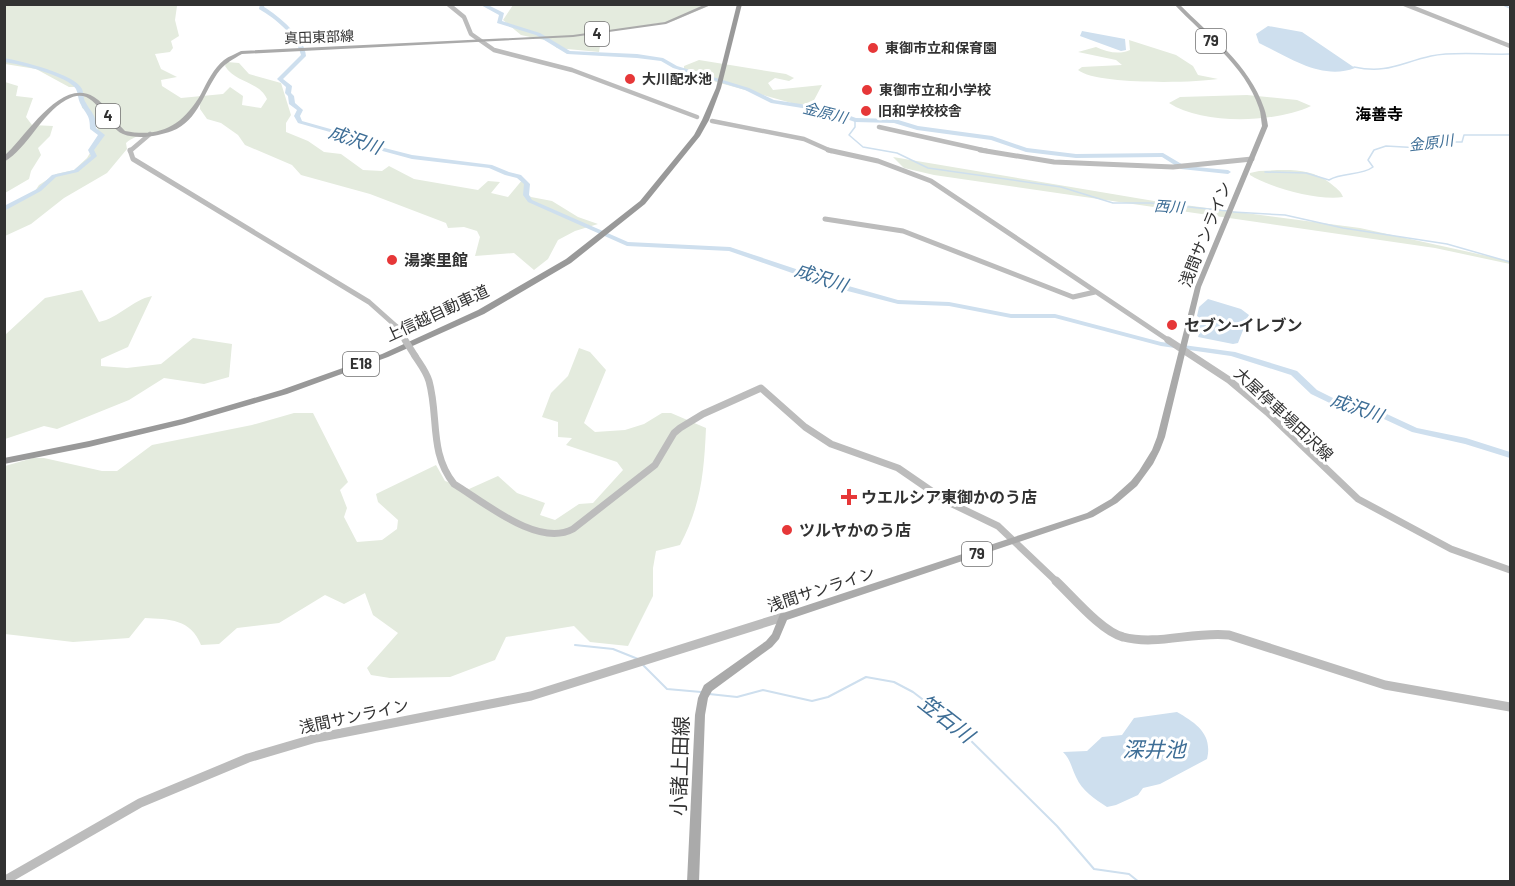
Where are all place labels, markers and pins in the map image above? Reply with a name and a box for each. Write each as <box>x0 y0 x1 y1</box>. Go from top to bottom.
place label: 東御市立和保育園 <box>885 39 997 56</box>
marker: 東御市立和保育園 <box>866 41 880 55</box>
place label: 大川配水池 <box>642 70 712 87</box>
marker: 大川配水池 <box>623 72 637 86</box>
place label: 東御市立和小学校 <box>879 81 991 98</box>
marker: 東御市立和小学校 <box>860 83 874 97</box>
place label: 旧和学校校舎 <box>878 102 962 119</box>
marker: 旧和学校校舎 <box>859 104 873 118</box>
place label: 湯楽里館 <box>404 250 468 269</box>
marker: 湯楽里館 <box>385 253 399 267</box>
place label: セブン-イレブン <box>1184 315 1303 334</box>
marker: セブン-イレブン <box>1165 318 1179 332</box>
place label: ウエルシア東御かのう店 <box>861 487 1037 506</box>
marker: ウエルシア東御かのう店 <box>842 490 856 504</box>
place label: ツルヤかのう店 <box>799 520 911 539</box>
marker: ツルヤかのう店 <box>780 523 794 537</box>

